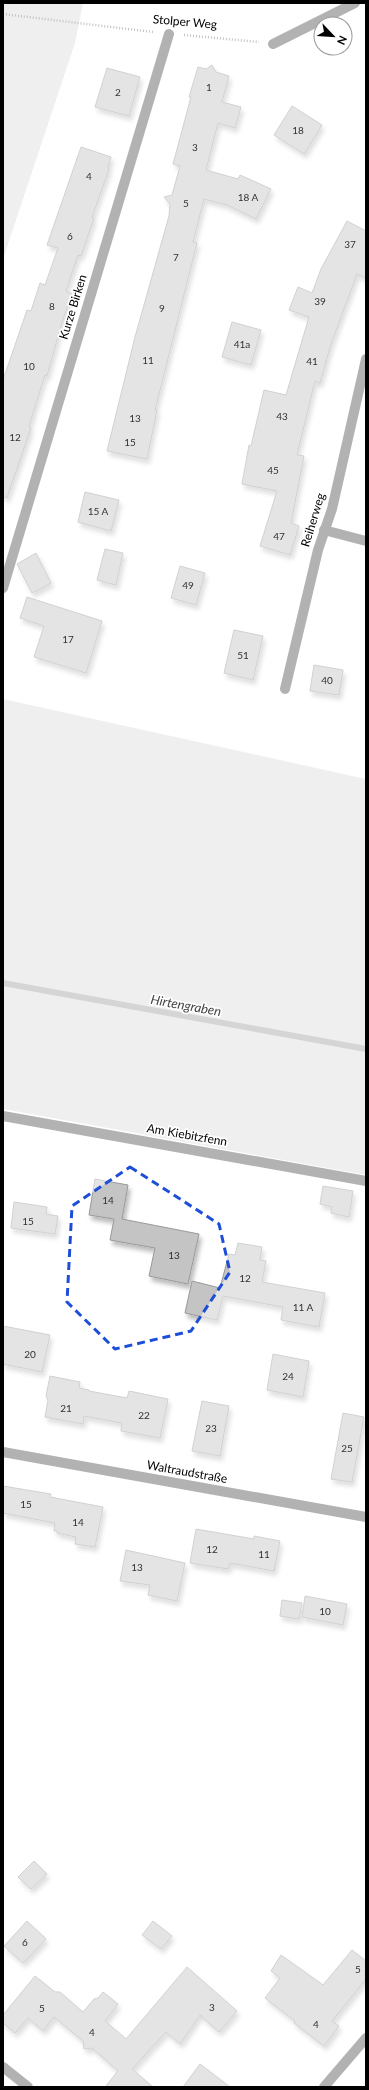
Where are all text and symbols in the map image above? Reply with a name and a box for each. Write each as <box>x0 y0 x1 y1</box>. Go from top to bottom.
street label: Stolper Weg <box>152 11 218 32</box>
north arrow <box>313 16 353 56</box>
text: N <box>335 34 350 47</box>
house number: 1 <box>206 81 212 93</box>
house number: 2 <box>115 86 121 98</box>
house number: 18 <box>292 124 304 136</box>
house number: 3 <box>192 141 198 153</box>
house number: 4 <box>86 170 92 182</box>
house number: 18 A <box>238 191 259 203</box>
house number: 5 <box>183 197 189 209</box>
house number: 6 <box>67 230 73 242</box>
house number: 37 <box>344 238 356 250</box>
house number: 7 <box>173 251 179 263</box>
street label: Kurze Birken <box>56 273 90 341</box>
house number: 39 <box>314 295 326 307</box>
house number: 8 <box>49 300 55 312</box>
house number: 9 <box>159 302 165 314</box>
house number: 41a <box>234 338 250 350</box>
house number: 11 <box>142 354 154 366</box>
house number: 41 <box>306 355 318 367</box>
house number: 10 <box>23 360 35 372</box>
house number: 43 <box>276 410 288 422</box>
house number: 13 <box>129 412 141 424</box>
house number: 12 <box>9 431 21 443</box>
house number: 15 <box>124 436 136 448</box>
house number: 45 <box>267 464 279 476</box>
street label: Reiherweg <box>297 491 328 549</box>
house number: 15 A <box>88 505 109 517</box>
house number: 47 <box>273 530 285 542</box>
house number: 49 <box>182 579 194 591</box>
house number: 17 <box>62 633 74 645</box>
house number: 51 <box>237 649 249 661</box>
house number: 40 <box>321 674 333 686</box>
water label: Hirtengraben <box>150 991 223 1019</box>
street label: Am Kiebitzfenn <box>146 1120 228 1149</box>
house number: 14 <box>102 1194 114 1206</box>
house number: 15 <box>22 1215 34 1227</box>
house number: 13 <box>168 1249 180 1261</box>
house number: 12 <box>239 1272 251 1284</box>
house number: 11 A <box>293 1301 314 1313</box>
house number: 20 <box>24 1348 36 1360</box>
house number: 24 <box>282 1370 294 1382</box>
house number: 21 <box>60 1402 72 1414</box>
house number: 22 <box>138 1409 150 1421</box>
house number: 23 <box>205 1422 217 1434</box>
house number: 25 <box>341 1442 353 1454</box>
street label: Waltraudstraße <box>146 1457 229 1486</box>
house number: 15 <box>20 1498 32 1510</box>
house number: 14 <box>72 1516 84 1528</box>
house number: 12 <box>206 1543 218 1555</box>
house number: 11 <box>258 1548 270 1560</box>
house number: 13 <box>131 1561 143 1573</box>
house number: 10 <box>319 1605 331 1617</box>
house number: 6 <box>22 1936 28 1948</box>
house number: 5 <box>355 1963 361 1975</box>
house number: 3 <box>209 2001 215 2013</box>
house number: 5 <box>39 2002 45 2014</box>
house number: 4 <box>313 2018 319 2030</box>
house number: 4 <box>89 2026 95 2038</box>

